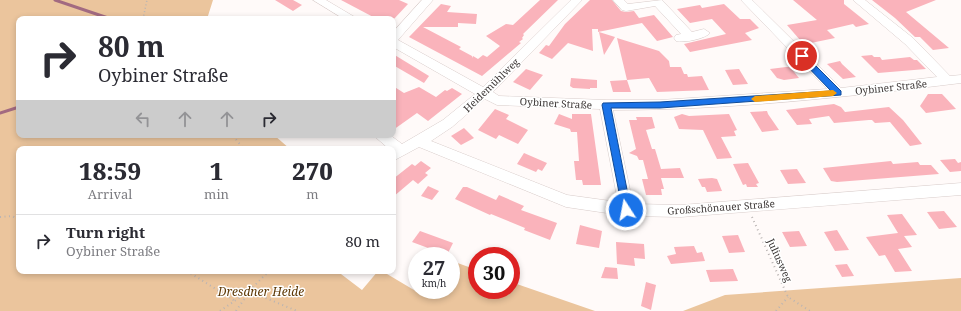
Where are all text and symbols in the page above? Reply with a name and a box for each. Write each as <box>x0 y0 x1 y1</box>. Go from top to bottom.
text: 80 m <box>98 27 165 65</box>
icon: right <box>32 32 84 84</box>
pin <box>785 39 819 73</box>
icon: arrive <box>791 45 813 67</box>
street label: Heidemühlweg <box>460 54 522 115</box>
text: Oybiner Straße <box>98 63 228 87</box>
street label: Oybiner Straße <box>854 76 928 98</box>
street label: Oybiner Straße <box>519 94 593 112</box>
icon: left <box>132 108 154 130</box>
icon: ahead <box>174 108 196 130</box>
icon: ahead <box>216 108 238 130</box>
icon: right <box>258 108 280 130</box>
text: 18:59 <box>79 154 141 187</box>
text: 1 <box>210 154 223 187</box>
text: 270 <box>292 154 333 187</box>
text: Arrival <box>88 185 132 203</box>
text: min <box>204 185 229 203</box>
text: m <box>306 185 319 203</box>
position arrow <box>605 189 647 231</box>
street label: Großschönauer Straße <box>667 196 775 218</box>
text: Turn right <box>66 222 145 242</box>
icon: right <box>32 230 54 252</box>
text: 80 m <box>345 231 380 251</box>
street label: Juliusweg <box>764 235 796 285</box>
text: Oybiner Straße <box>66 242 160 260</box>
speed limit sign: 30 <box>468 247 520 299</box>
text: 27 <box>423 254 445 281</box>
text: km/h <box>422 276 446 290</box>
park label: Dresdner Heide <box>217 283 304 300</box>

